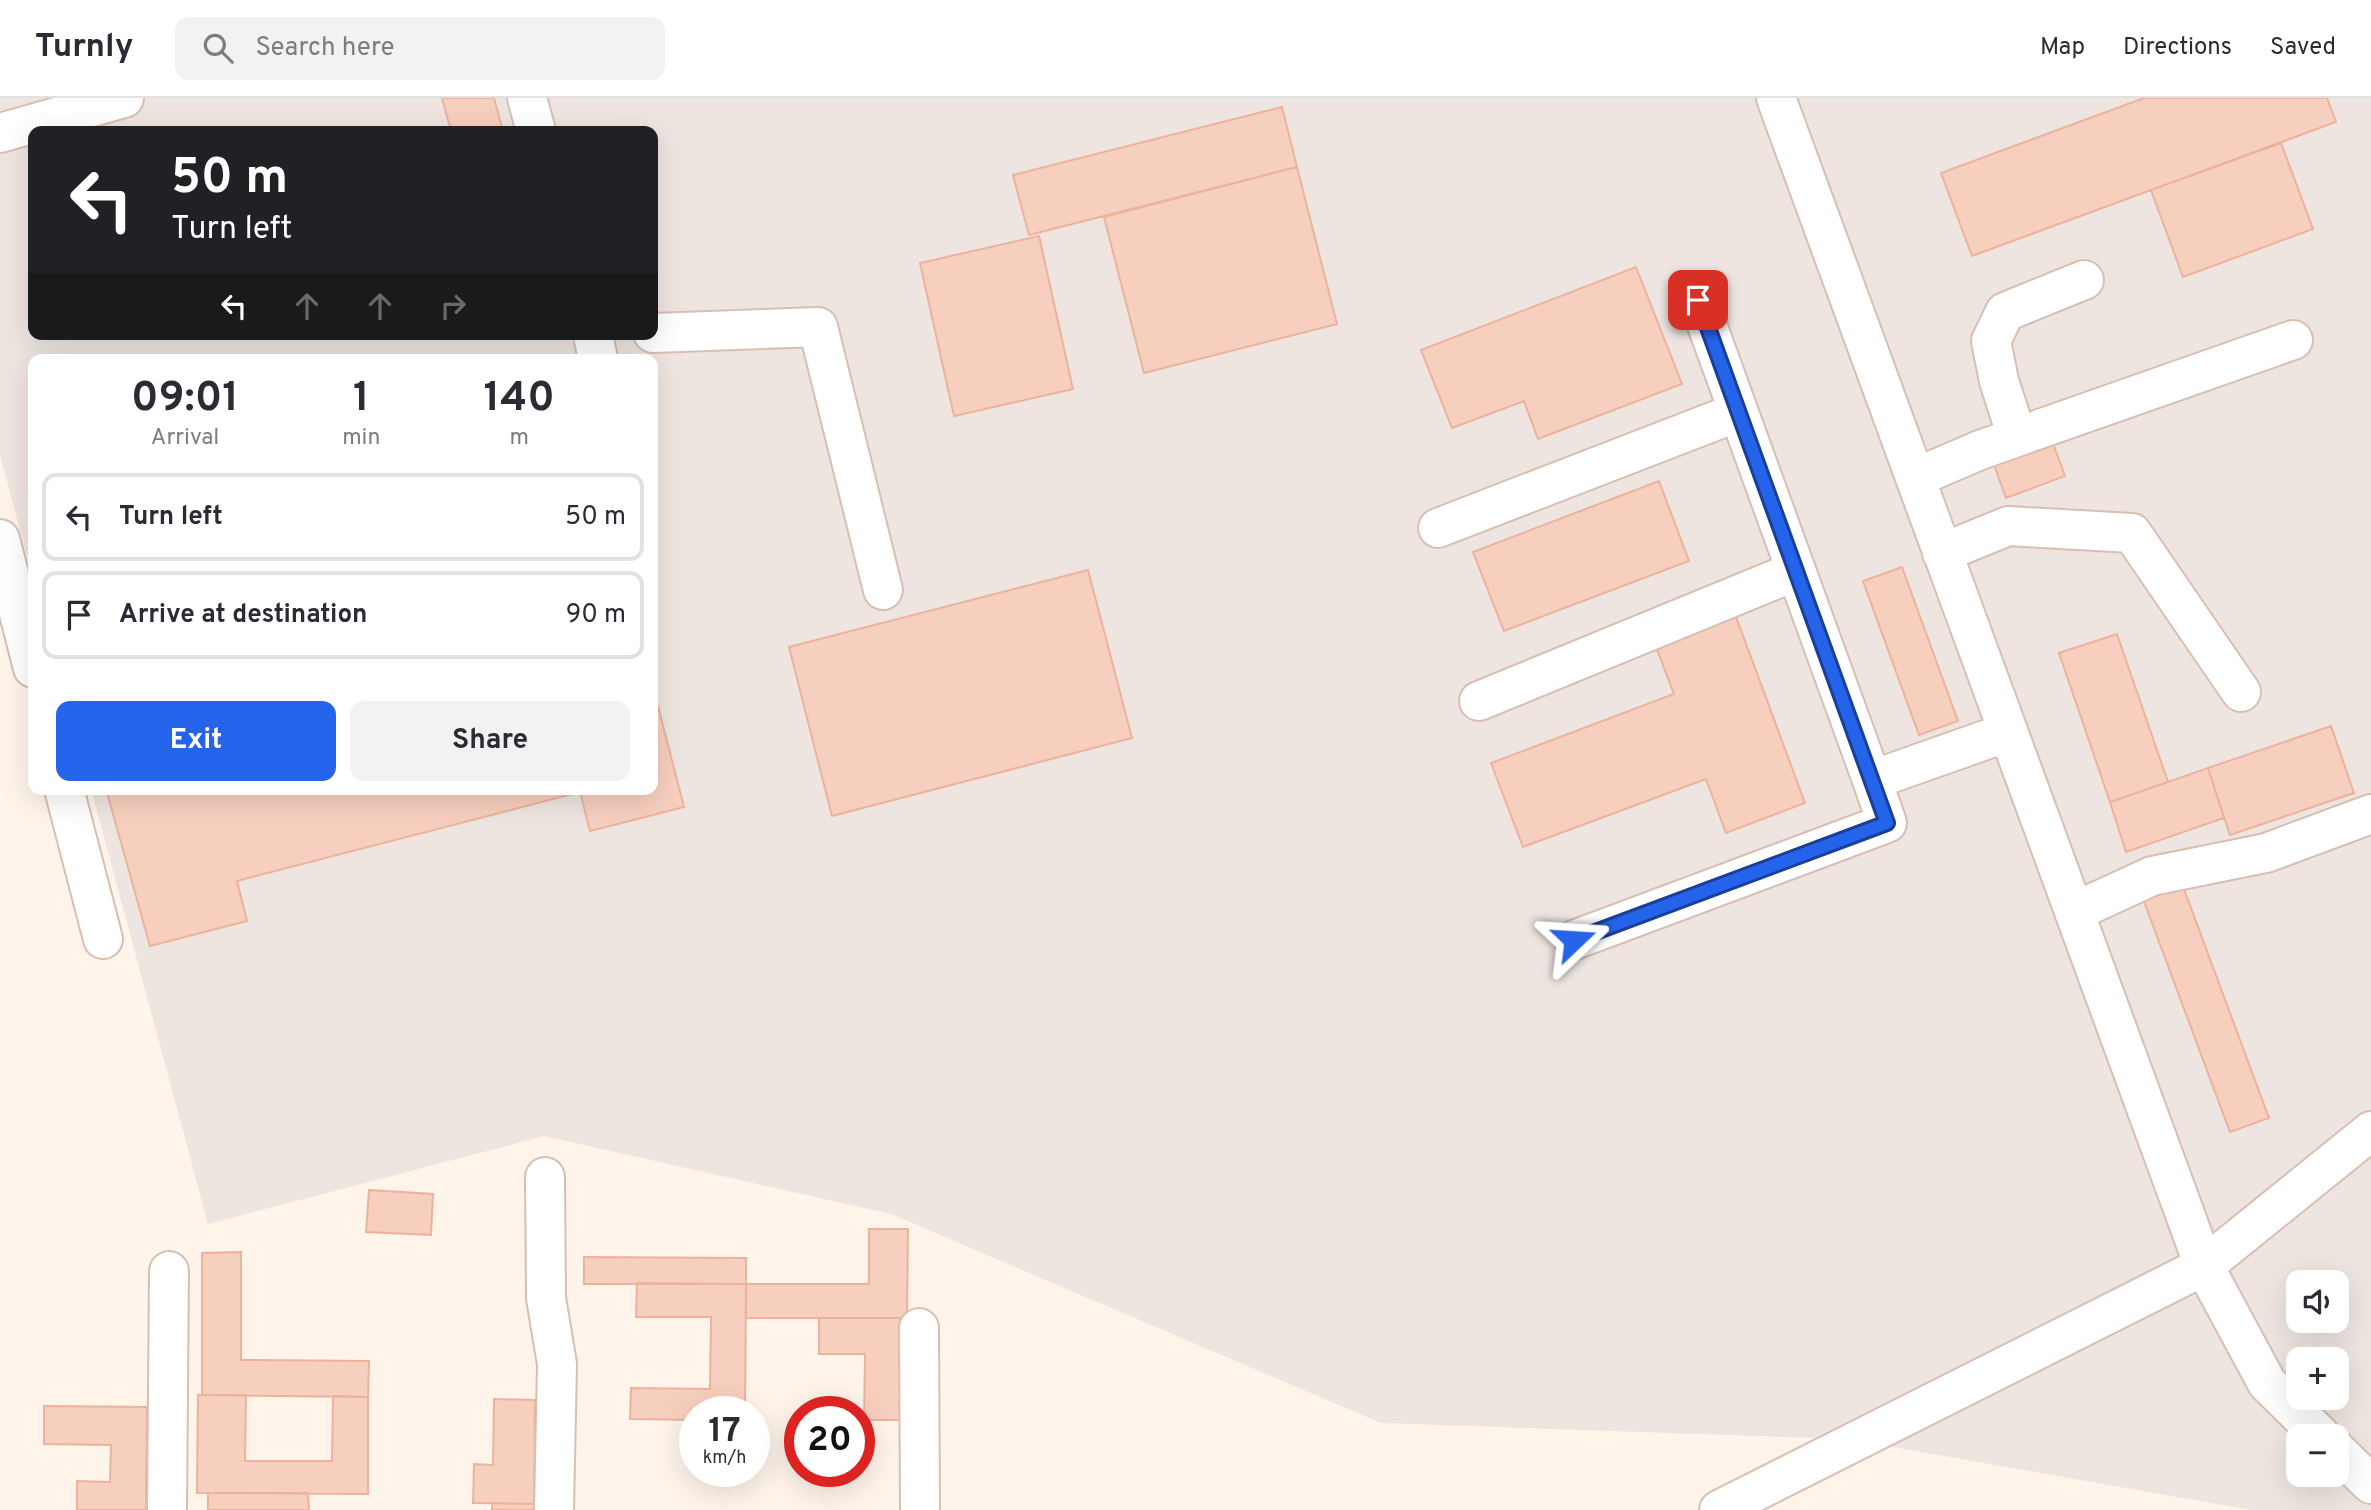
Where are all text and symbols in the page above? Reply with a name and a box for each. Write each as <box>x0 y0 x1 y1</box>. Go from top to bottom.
search box <box>175 17 665 80</box>
text: Turnly <box>35 27 133 69</box>
icon: search <box>199 29 237 67</box>
text: Search here <box>255 32 394 65</box>
text: Map <box>2040 33 2085 63</box>
text: Directions <box>2123 33 2232 63</box>
text: Saved <box>2270 33 2336 63</box>
text: 50 m <box>171 149 288 211</box>
icon: left <box>56 154 147 245</box>
text: Turn left <box>171 210 292 250</box>
pin <box>1668 270 1728 330</box>
icon: arrive <box>1679 281 1717 319</box>
icon: left <box>215 287 253 325</box>
icon: ahead <box>288 287 326 325</box>
icon: ahead <box>361 287 399 325</box>
icon: right <box>434 287 472 325</box>
text: 09:01 <box>131 373 239 426</box>
text: 1 <box>353 373 370 426</box>
text: 140 <box>483 373 555 426</box>
text: Arrival <box>151 424 219 453</box>
text: min <box>342 424 380 453</box>
text: m <box>509 424 529 453</box>
icon: left <box>60 498 98 536</box>
text: Turn left <box>119 501 223 534</box>
text: 50 m <box>565 501 626 534</box>
icon: arrive <box>60 596 98 634</box>
text: Arrive at destination <box>119 599 367 632</box>
text: 90 m <box>566 599 626 632</box>
button: Exit <box>56 701 336 781</box>
button: Share <box>350 701 630 781</box>
position arrow <box>1537 903 1611 977</box>
map controls <box>2286 1270 2349 1487</box>
button: sound <box>2286 1270 2349 1333</box>
button: + <box>2286 1347 2349 1410</box>
speed limit sign: 20 <box>784 1396 875 1487</box>
text: 17 <box>708 1410 741 1454</box>
button: − <box>2286 1424 2349 1487</box>
text: km/h <box>703 1447 746 1470</box>

